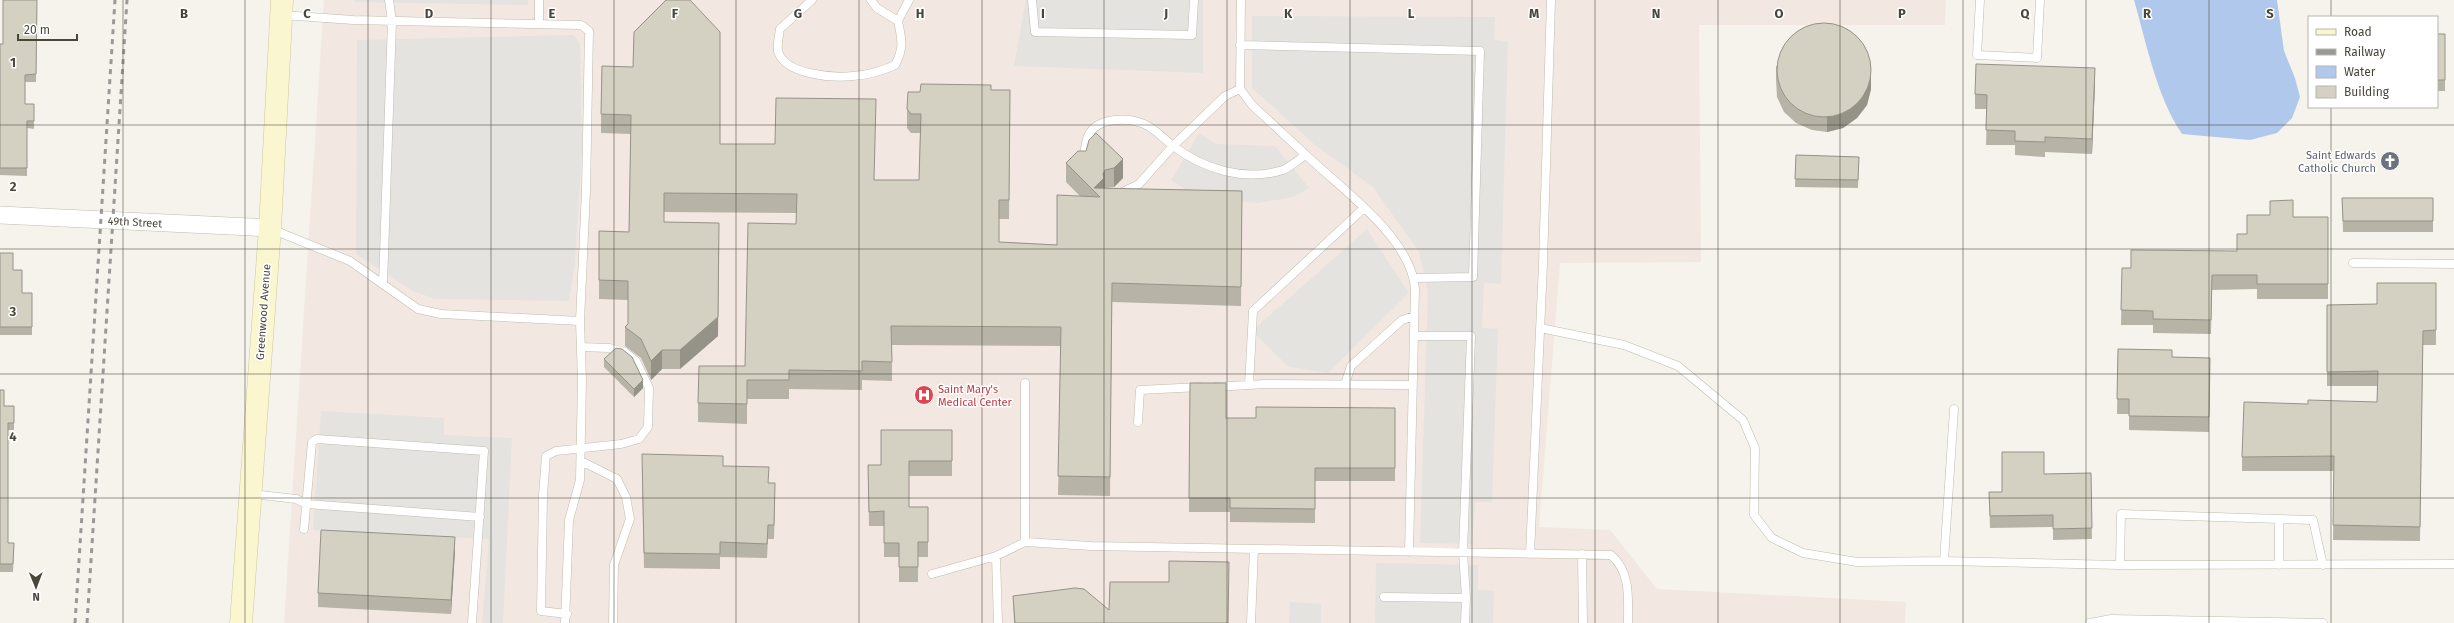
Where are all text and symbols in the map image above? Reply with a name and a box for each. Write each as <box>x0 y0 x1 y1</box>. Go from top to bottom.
text: B <box>180 6 188 21</box>
text: C <box>303 6 311 21</box>
text: D <box>425 6 434 21</box>
text: E <box>549 6 556 21</box>
text: F <box>672 6 679 21</box>
text: G <box>794 6 802 21</box>
text: H <box>916 6 924 21</box>
text: I <box>1041 6 1045 21</box>
text: J <box>1163 6 1168 21</box>
text: K <box>1284 6 1293 21</box>
text: L <box>1408 6 1415 21</box>
text: M <box>1529 6 1539 21</box>
text: N <box>1652 6 1660 21</box>
text: O <box>1775 6 1784 21</box>
text: P <box>1898 6 1906 21</box>
text: Q <box>2021 6 2031 21</box>
text: R <box>2143 6 2152 21</box>
text: S <box>2266 6 2274 21</box>
scale bar <box>18 16 77 42</box>
legend <box>2308 16 2438 108</box>
text: 20 m <box>24 23 50 37</box>
text: Road <box>2344 25 2372 39</box>
text: Railway <box>2344 45 2385 59</box>
text: 1 <box>10 55 16 70</box>
text: Water <box>2344 65 2376 79</box>
text: Building <box>2344 85 2390 99</box>
place label: Saint Edwards Catholic Church <box>2298 149 2376 175</box>
church icon: Saint Edwards Catholic Church <box>2379 150 2401 172</box>
text: 2 <box>10 179 17 194</box>
street label: 49th Street <box>107 215 163 230</box>
street label: Greenwood Avenue <box>254 264 273 360</box>
text: 3 <box>9 304 17 319</box>
place label: Saint Mary's Medical Center <box>938 383 1013 409</box>
hospital icon: Saint Mary's Medical Center <box>913 384 935 406</box>
text: 4 <box>9 429 17 444</box>
north arrow <box>16 567 56 607</box>
text: N <box>32 590 40 603</box>

